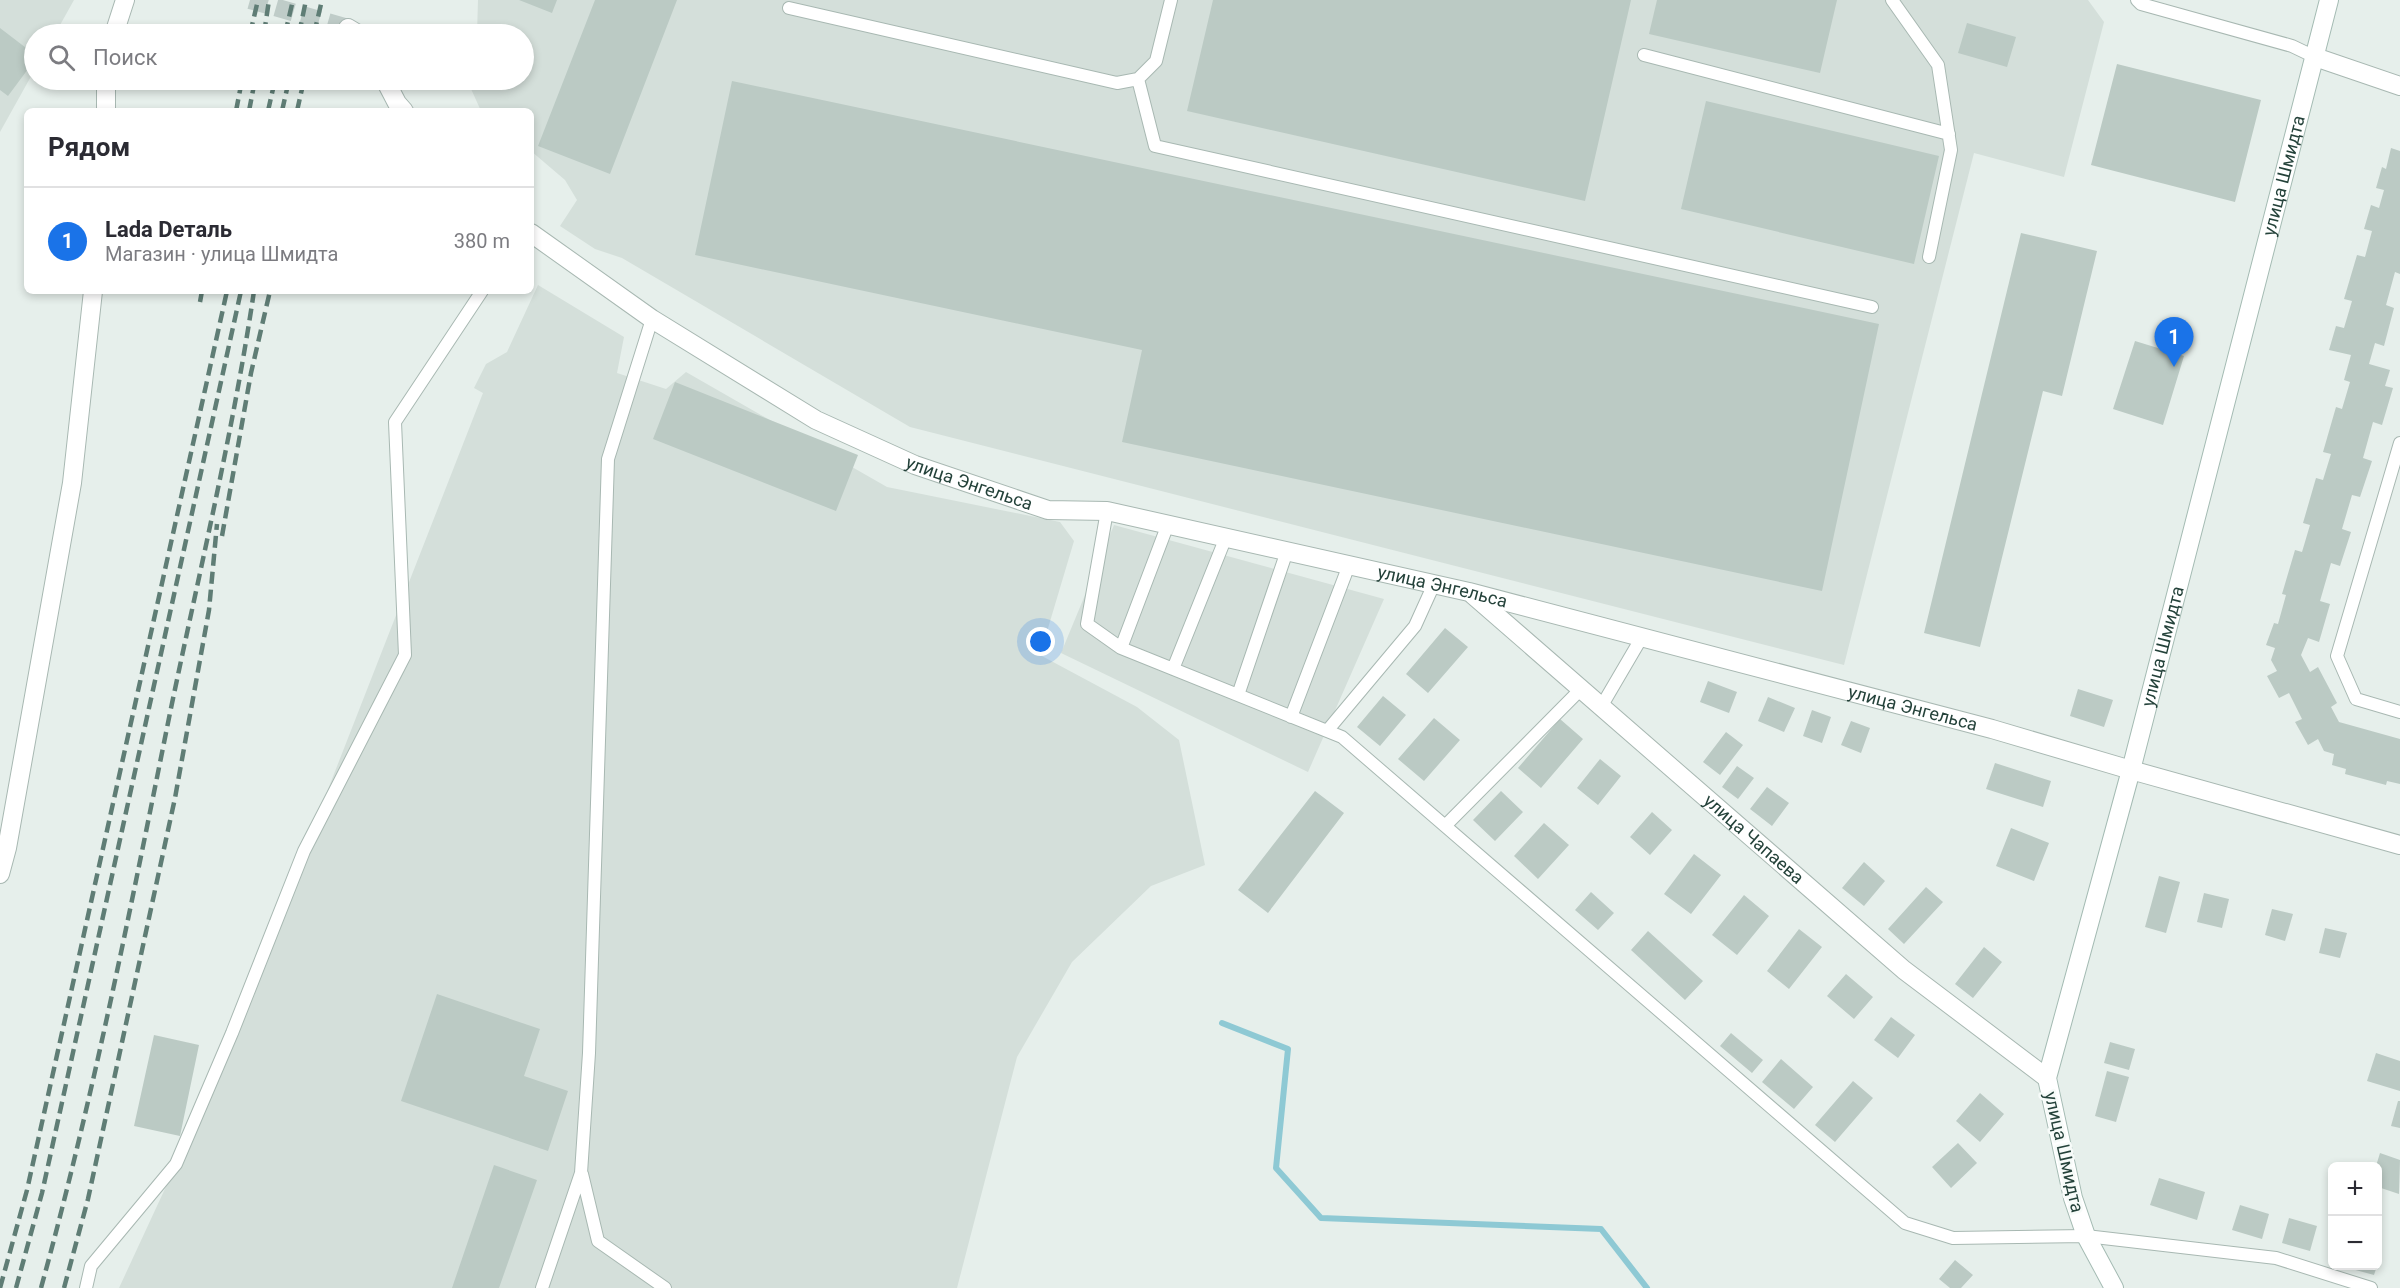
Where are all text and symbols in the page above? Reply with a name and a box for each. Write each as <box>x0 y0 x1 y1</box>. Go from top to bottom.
search box <box>24 24 534 90</box>
icon: search <box>45 41 78 74</box>
text: Поиск <box>93 45 157 70</box>
street label: улица Шмидта <box>2258 113 2309 238</box>
text: Рядом <box>48 132 130 162</box>
text: Lada Dеталь <box>105 217 232 242</box>
text: 1 <box>62 229 73 253</box>
text: 380 m <box>454 229 510 253</box>
text: Магазин · улица Шмидта <box>105 242 338 266</box>
pin: 1 <box>2154 318 2194 367</box>
street label: улица Энгельса <box>903 451 1036 514</box>
street label: улица Энгельса <box>1376 561 1510 612</box>
street label: улица Шмидта <box>2137 584 2188 709</box>
your location <box>1026 627 1055 656</box>
street label: улица Энгельса <box>1846 681 1980 735</box>
street label: улица Чапаева <box>1700 790 1808 888</box>
street label: улица Шмидта <box>2040 1089 2089 1214</box>
map controls <box>2328 1162 2382 1270</box>
button: + <box>2328 1162 2382 1216</box>
button: − <box>2328 1216 2382 1270</box>

